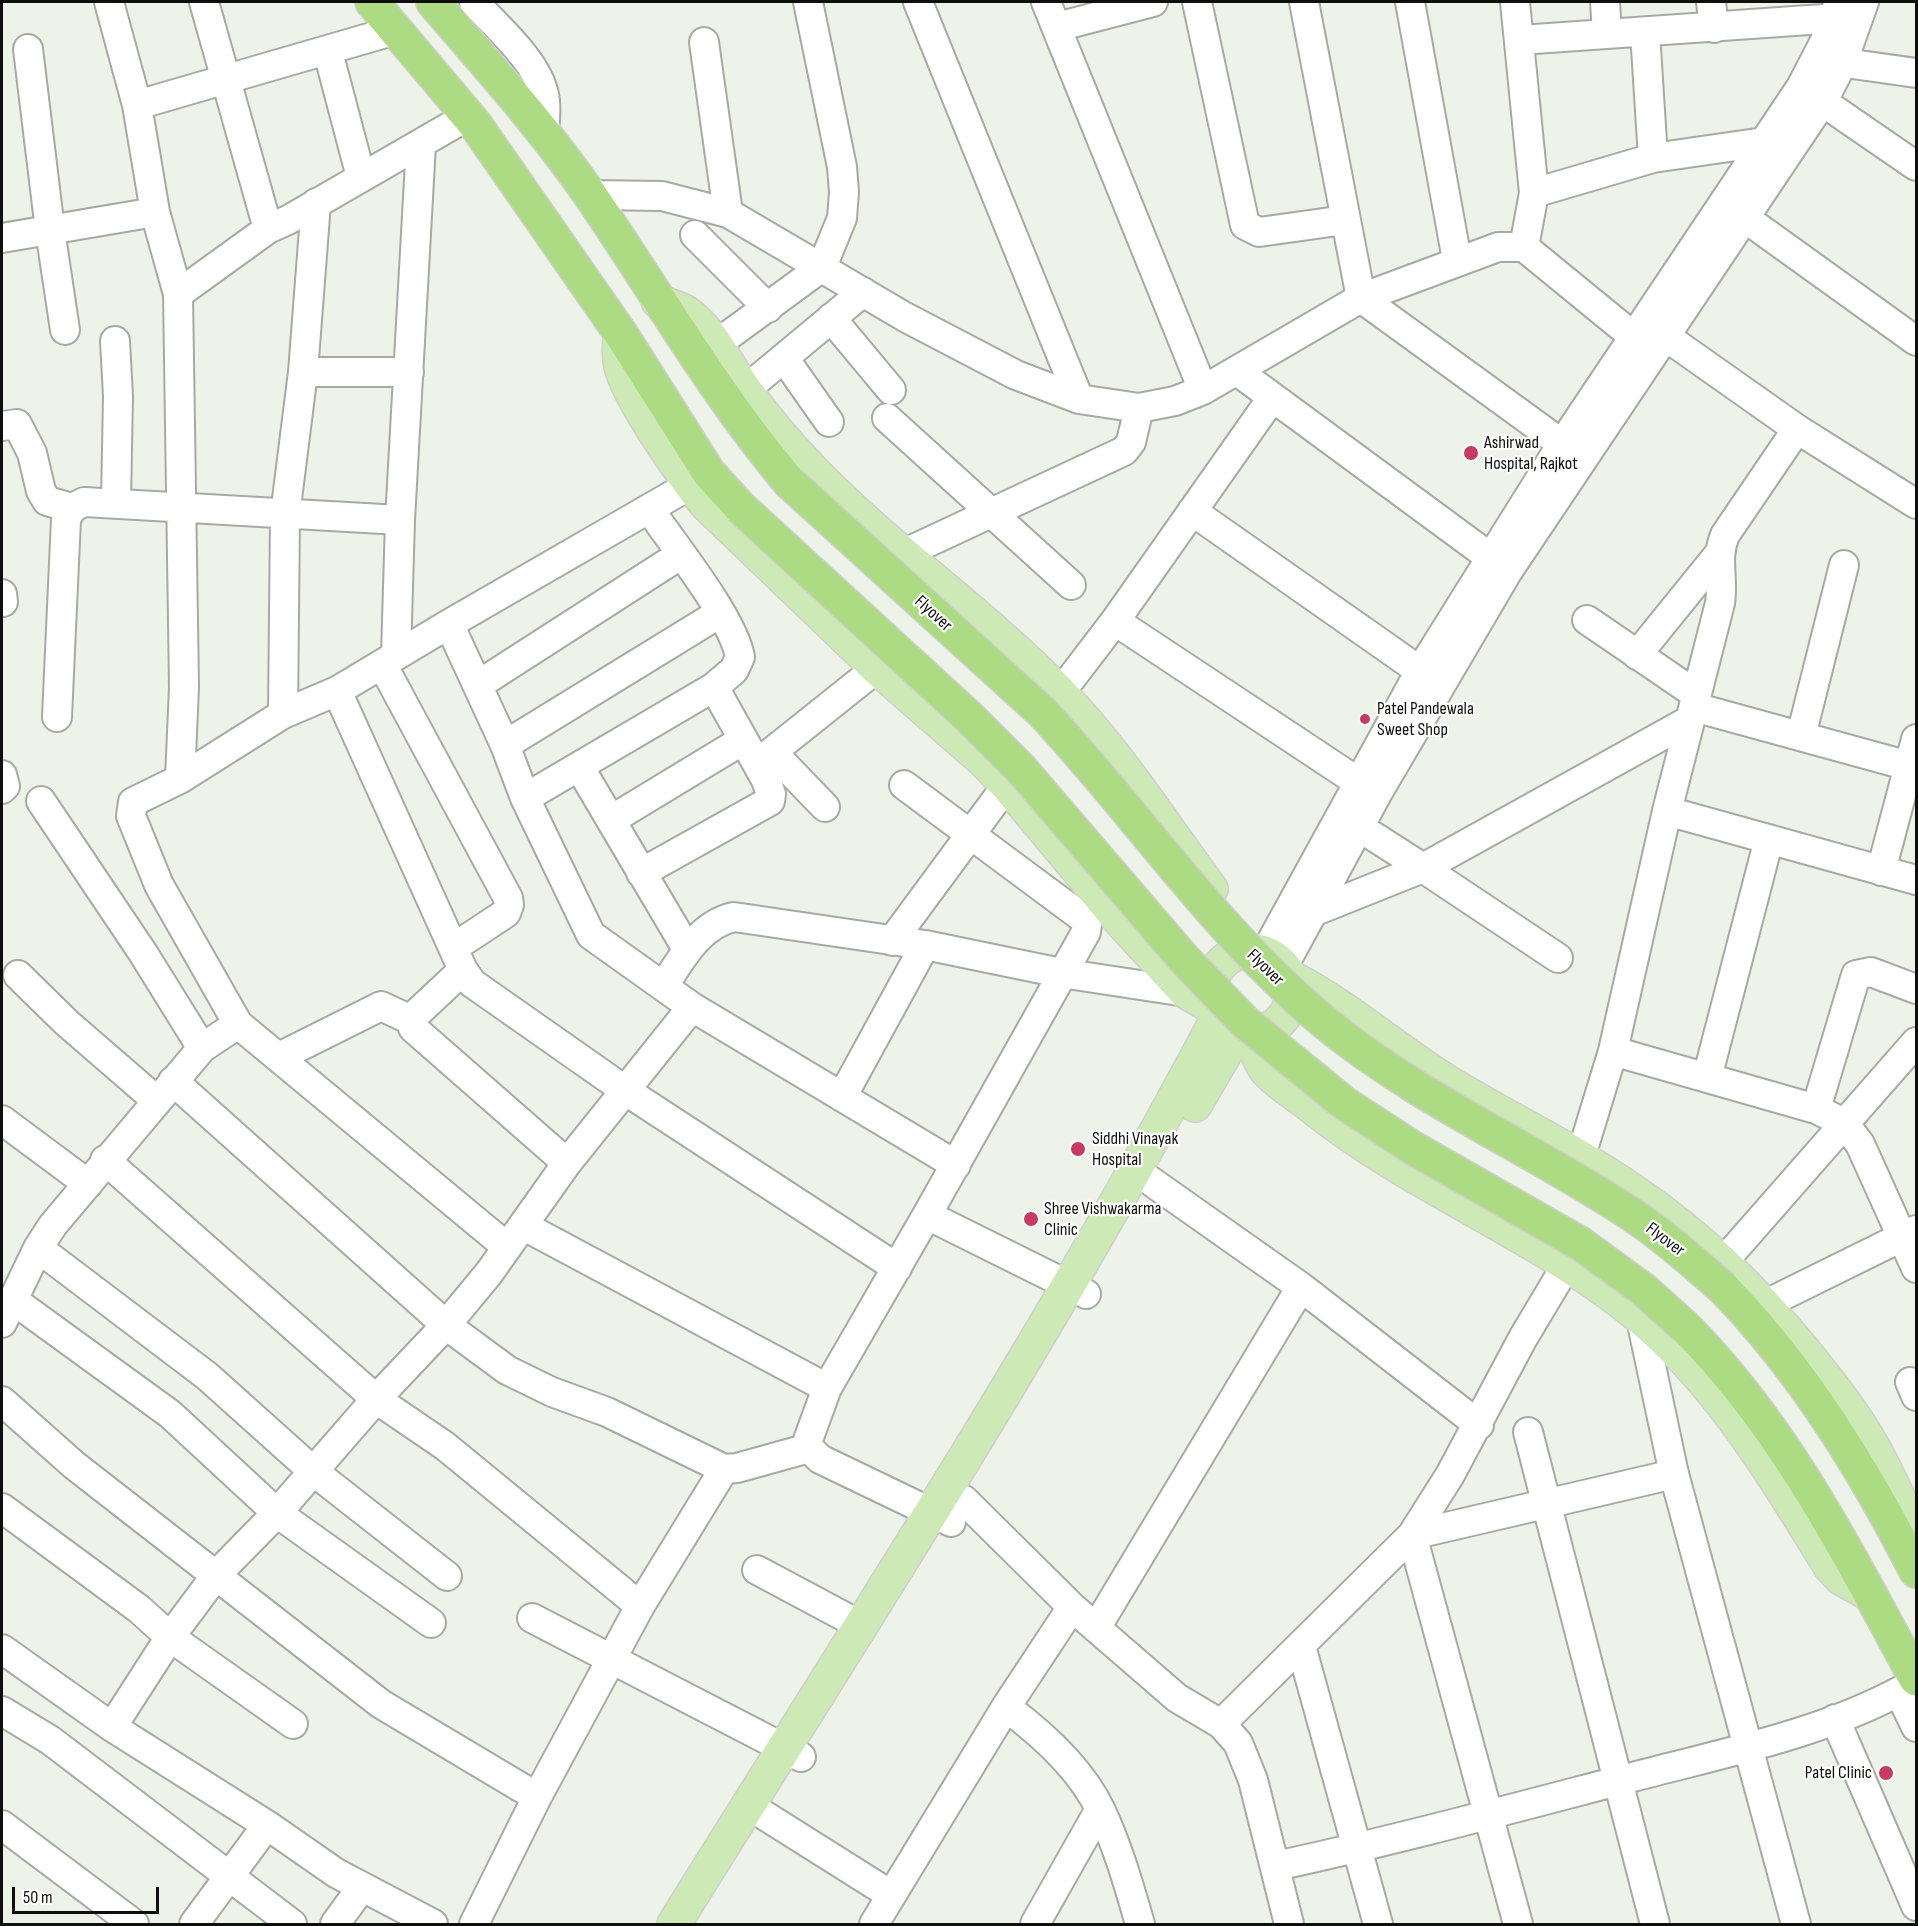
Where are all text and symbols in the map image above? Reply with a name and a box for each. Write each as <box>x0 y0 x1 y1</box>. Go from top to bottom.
place label: Ashirwad Hospital, Rajkot <box>1484 432 1578 474</box>
marker: Ashirwad Hospital, Rajkot <box>1462 444 1480 462</box>
street label: Flyover <box>910 591 956 637</box>
place label: Patel Pandewala Sweet Shop <box>1377 698 1474 740</box>
marker: Patel Pandewala Sweet Shop <box>1358 712 1372 726</box>
street label: Flyover <box>1242 945 1288 991</box>
place label: Siddhi Vinayak Hospital <box>1092 1128 1178 1170</box>
marker: Siddhi Vinayak Hospital <box>1069 1140 1087 1158</box>
place label: Shree Vishwakarma Clinic <box>1044 1198 1161 1240</box>
marker: Shree Vishwakarma Clinic <box>1022 1210 1040 1228</box>
street label: Flyover <box>1641 1218 1689 1262</box>
place label: Patel Clinic <box>1805 1762 1872 1784</box>
marker: Patel Clinic <box>1877 1764 1895 1782</box>
scale bar <box>15 1875 162 1913</box>
text: 50 m <box>23 1887 53 1908</box>

